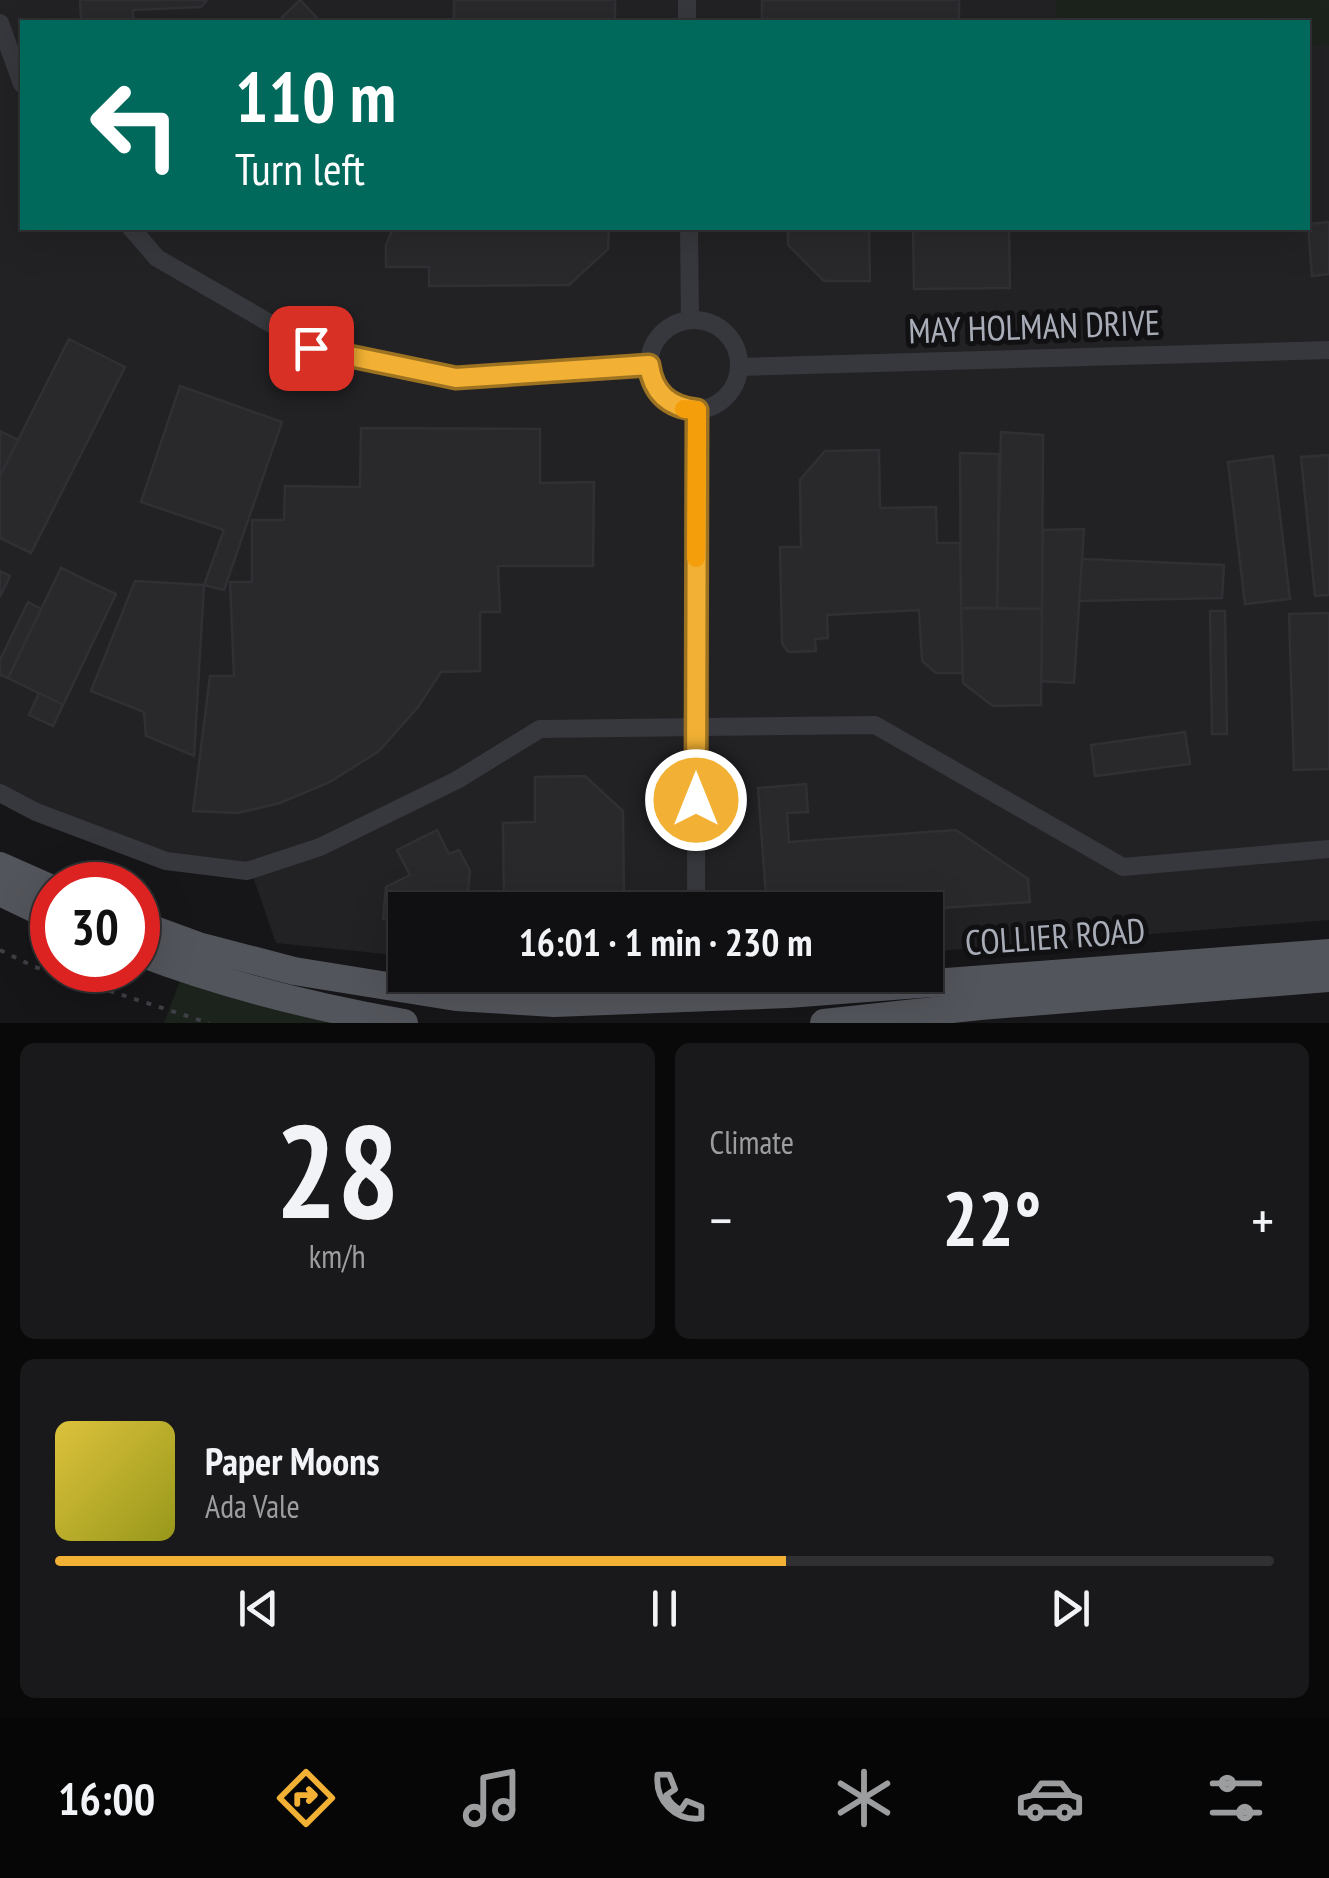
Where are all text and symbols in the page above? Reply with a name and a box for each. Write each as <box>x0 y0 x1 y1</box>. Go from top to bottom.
text: 110 m <box>235 51 396 141</box>
icon: left <box>70 60 200 190</box>
text: Turn left <box>235 139 365 197</box>
street label: MAY HOLMAN DRIVE <box>907 299 1161 353</box>
pin <box>269 306 354 391</box>
icon: arrive <box>284 321 339 376</box>
position arrow <box>644 748 748 852</box>
speed limit sign: 30 <box>30 862 160 992</box>
street label: COLLIER ROAD <box>964 907 1146 965</box>
text: 16:01 · 1 min · 230 m <box>519 917 812 966</box>
text: 28 <box>275 1086 399 1254</box>
text: Climate <box>710 1121 794 1163</box>
text: 22° <box>942 1170 1041 1267</box>
text: − <box>710 1184 732 1255</box>
text: + <box>1251 1184 1274 1255</box>
text: km/h <box>309 1235 366 1277</box>
text: Paper Moons <box>205 1436 380 1485</box>
text: Ada Vale <box>205 1485 300 1527</box>
icon: previous <box>231 1581 286 1636</box>
icon: pause <box>637 1581 692 1636</box>
icon: next <box>1043 1581 1098 1636</box>
icon: directions <box>271 1763 341 1833</box>
icon: music <box>457 1763 527 1833</box>
icon: phone <box>643 1763 713 1833</box>
icon: climate <box>829 1763 899 1833</box>
icon: car <box>1015 1763 1085 1833</box>
icon: filters <box>1201 1763 1271 1833</box>
text: 16:00 <box>58 1769 155 1827</box>

